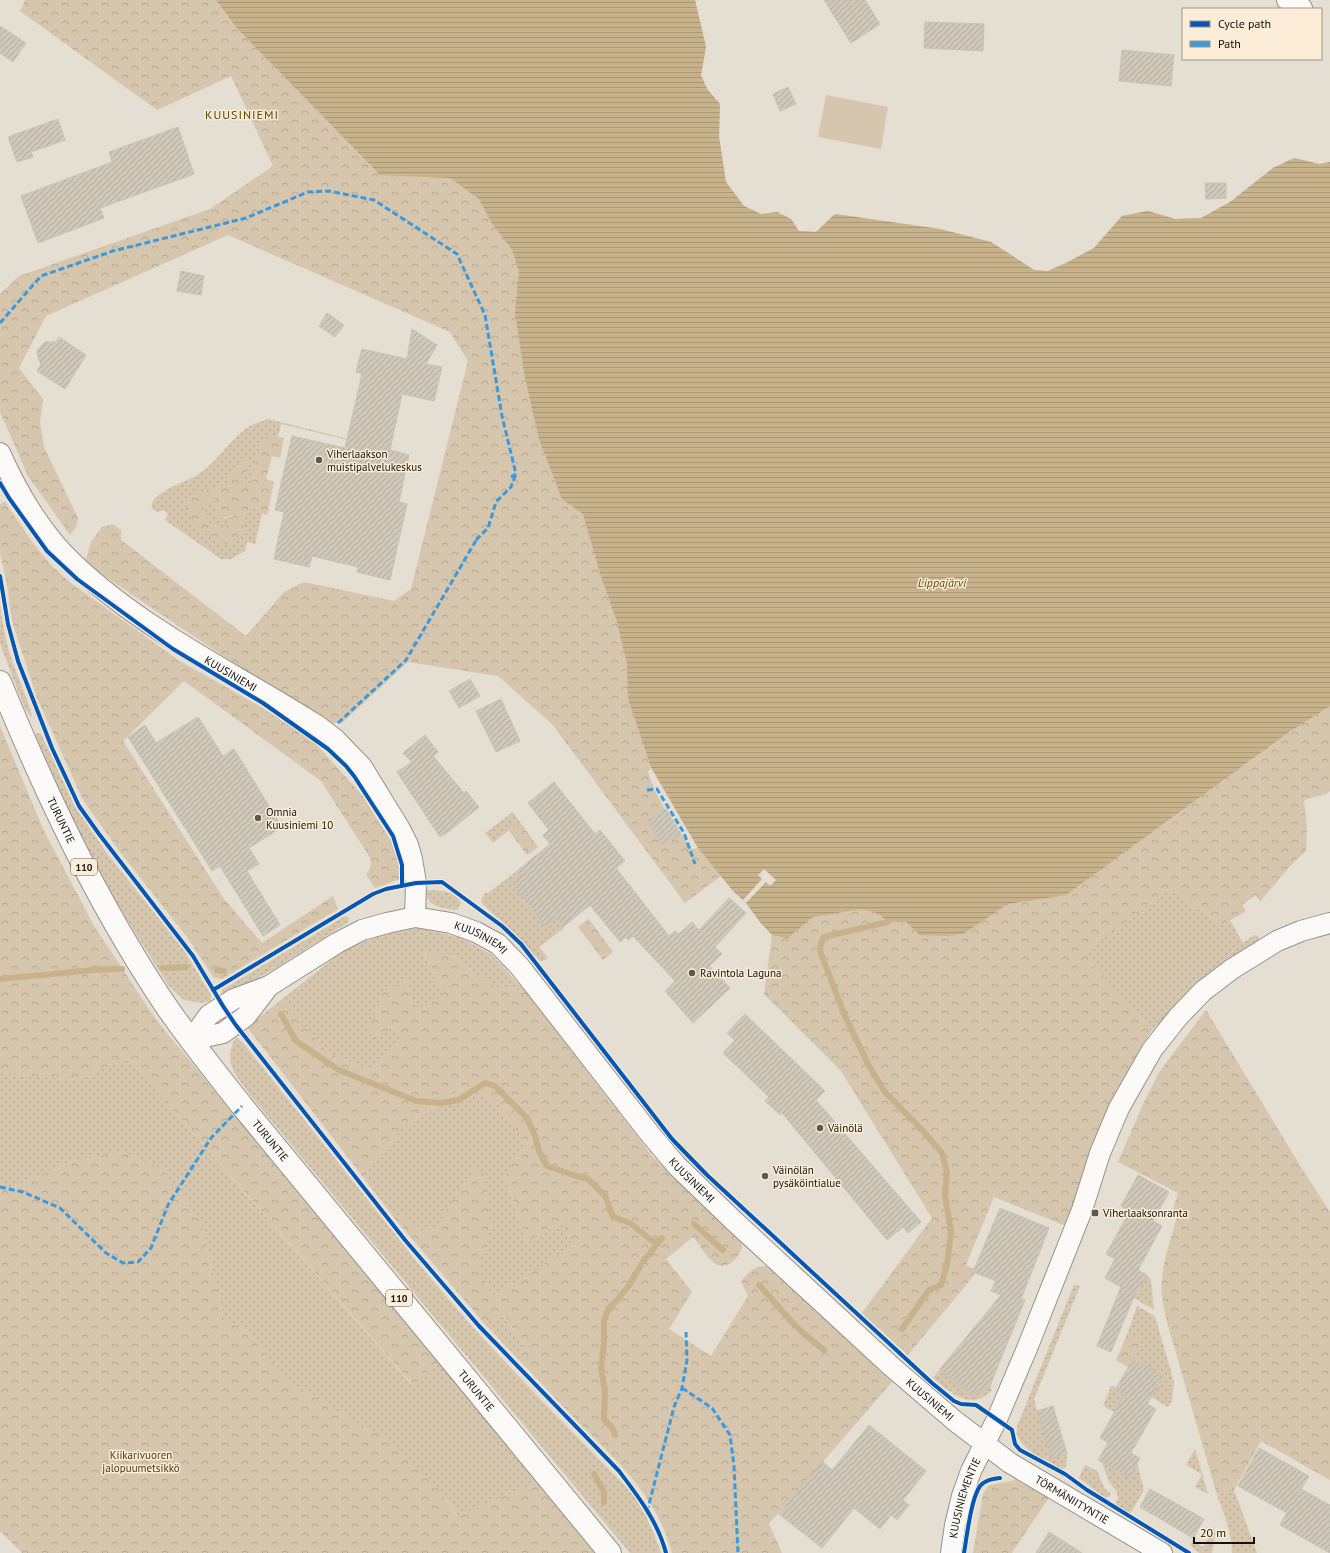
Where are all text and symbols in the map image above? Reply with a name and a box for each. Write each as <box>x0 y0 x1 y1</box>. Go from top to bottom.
legend <box>1182 8 1322 60</box>
text: Cycle path <box>1218 16 1271 31</box>
text: Path <box>1218 36 1241 51</box>
district label: KUUSINIEMI <box>205 107 279 122</box>
place label: Viherlaakson muistipalvelukeskus <box>326 447 422 474</box>
marker: Viherlaakson muistipalvelukeskus <box>314 455 324 465</box>
water label: Lippajärvi <box>918 575 967 590</box>
street label: KUUSINIEMI <box>202 653 260 695</box>
street label: TURUNTIE <box>44 795 78 846</box>
place label: Omnia Kuusiniemi 10 <box>266 805 333 832</box>
marker: Omnia Kuusiniemi 10 <box>253 813 263 823</box>
road number: 110 <box>71 859 97 875</box>
street label: KUUSINIEMI <box>453 918 511 957</box>
place label: Ravintola Laguna <box>700 966 782 980</box>
marker: Ravintola Laguna <box>687 968 697 978</box>
street label: TURUNTIE <box>249 1117 292 1164</box>
place label: Väinölä <box>827 1121 863 1135</box>
marker: Väinölä <box>815 1123 825 1133</box>
street label: KUUSINIEMI <box>666 1155 718 1206</box>
place label: Väinölän pysäköintialue <box>772 1163 841 1190</box>
marker: Väinölän pysäköintialue <box>760 1171 770 1181</box>
place label: Viherlaaksonranta <box>1102 1206 1188 1220</box>
marker: Viherlaaksonranta <box>1090 1208 1100 1218</box>
road number: 110 <box>386 1290 412 1306</box>
street label: TURUNTIE <box>455 1367 498 1414</box>
street label: KUUSINIEMI <box>903 1375 957 1424</box>
park label: Kiikarivuoren jalopuumetsikkö <box>102 1448 180 1475</box>
street label: KUUSINIEMENTIE <box>946 1455 984 1539</box>
street label: TÖRMÄNIITYNTIE <box>1033 1472 1111 1527</box>
scale bar <box>1194 1519 1254 1545</box>
text: 20 m <box>1200 1525 1226 1540</box>

